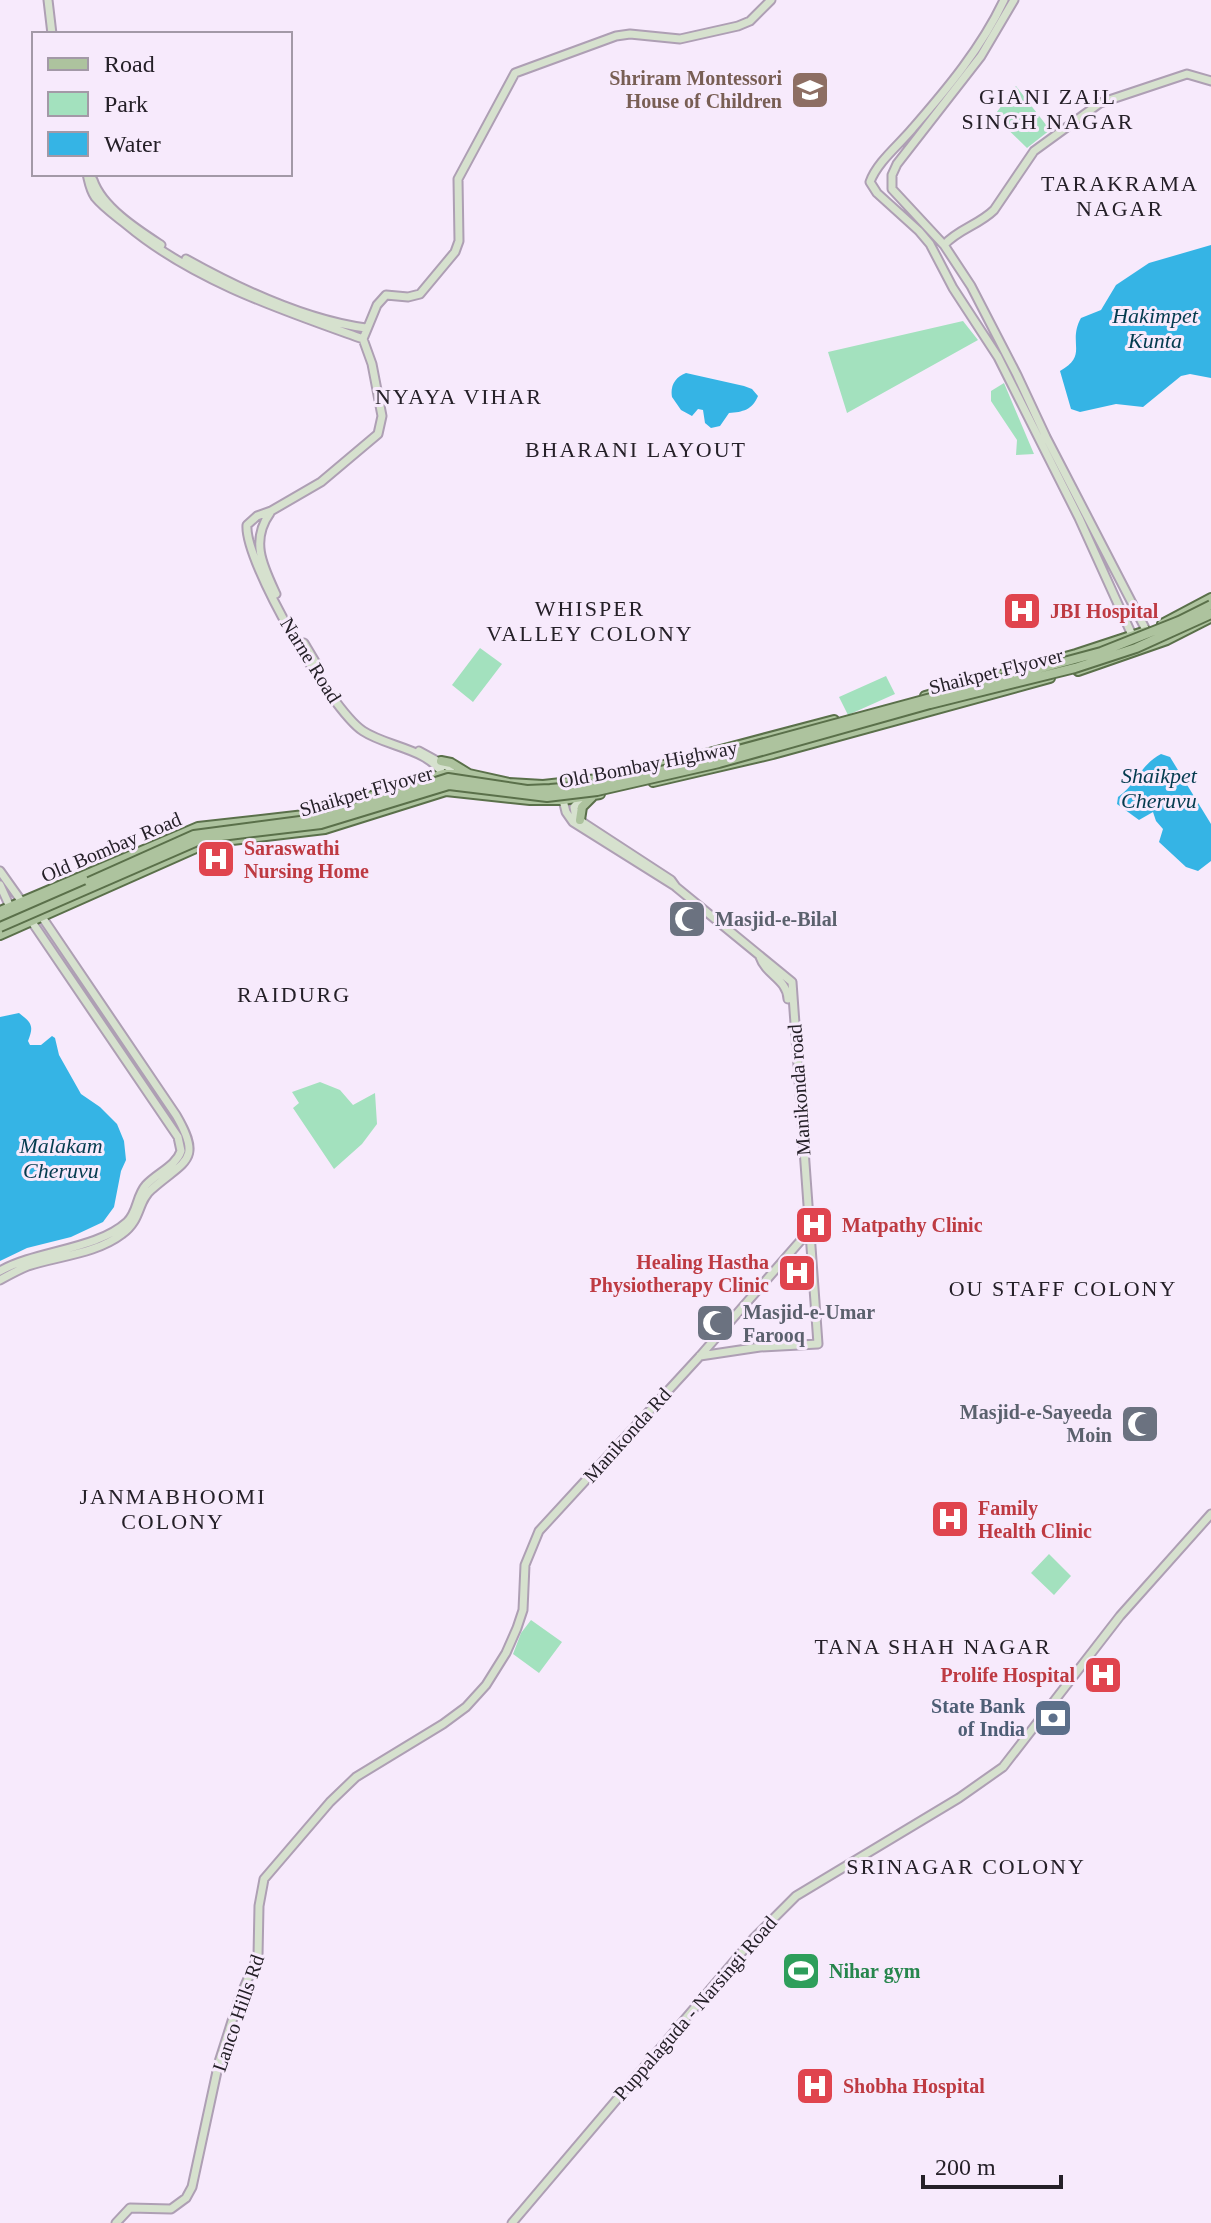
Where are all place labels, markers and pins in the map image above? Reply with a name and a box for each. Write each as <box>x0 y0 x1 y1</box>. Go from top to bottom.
place label: Shriram Montessori House of Children <box>609 67 782 112</box>
school or university icon: Shriram Montessori House of Children <box>789 69 831 111</box>
hospital icon: JBI Hospital <box>1001 590 1043 632</box>
place label: JBI Hospital <box>1050 600 1159 623</box>
place label: Saraswathi Nursing Home <box>244 837 369 883</box>
hospital icon: Saraswathi Nursing Home <box>195 838 237 880</box>
mosque icon: Masjid-e-Bilal <box>666 898 708 940</box>
place label: Masjid-e-Bilal <box>715 908 838 931</box>
hospital icon: Matpathy Clinic <box>793 1204 835 1246</box>
place label: Matpathy Clinic <box>842 1214 983 1237</box>
place label: Healing Hastha Physiotherapy Clinic <box>590 1251 769 1297</box>
hospital icon: Healing Hastha Physiotherapy Clinic <box>776 1252 818 1294</box>
place label: Masjid-e-Umar Farooq <box>743 1301 875 1347</box>
mosque icon: Masjid-e-Umar Farooq <box>694 1302 736 1344</box>
place label: Masjid-e-Sayeeda Moin <box>960 1401 1112 1446</box>
mosque icon: Masjid-e-Sayeeda Moin <box>1119 1403 1161 1445</box>
place label: Family Health Clinic <box>978 1497 1092 1542</box>
hospital icon: Family Health Clinic <box>929 1498 971 1540</box>
hospital icon: Prolife Hospital <box>1082 1654 1124 1696</box>
place label: Prolife Hospital <box>940 1664 1075 1687</box>
place label: State Bank of India <box>931 1695 1026 1740</box>
bank icon: State Bank of India <box>1032 1697 1074 1739</box>
sports icon: Nihar gym <box>780 1950 822 1992</box>
place label: Nihar gym <box>829 1960 921 1983</box>
hospital icon: Shobha Hospital <box>794 2065 836 2107</box>
place label: Shobha Hospital <box>843 2075 985 2098</box>

